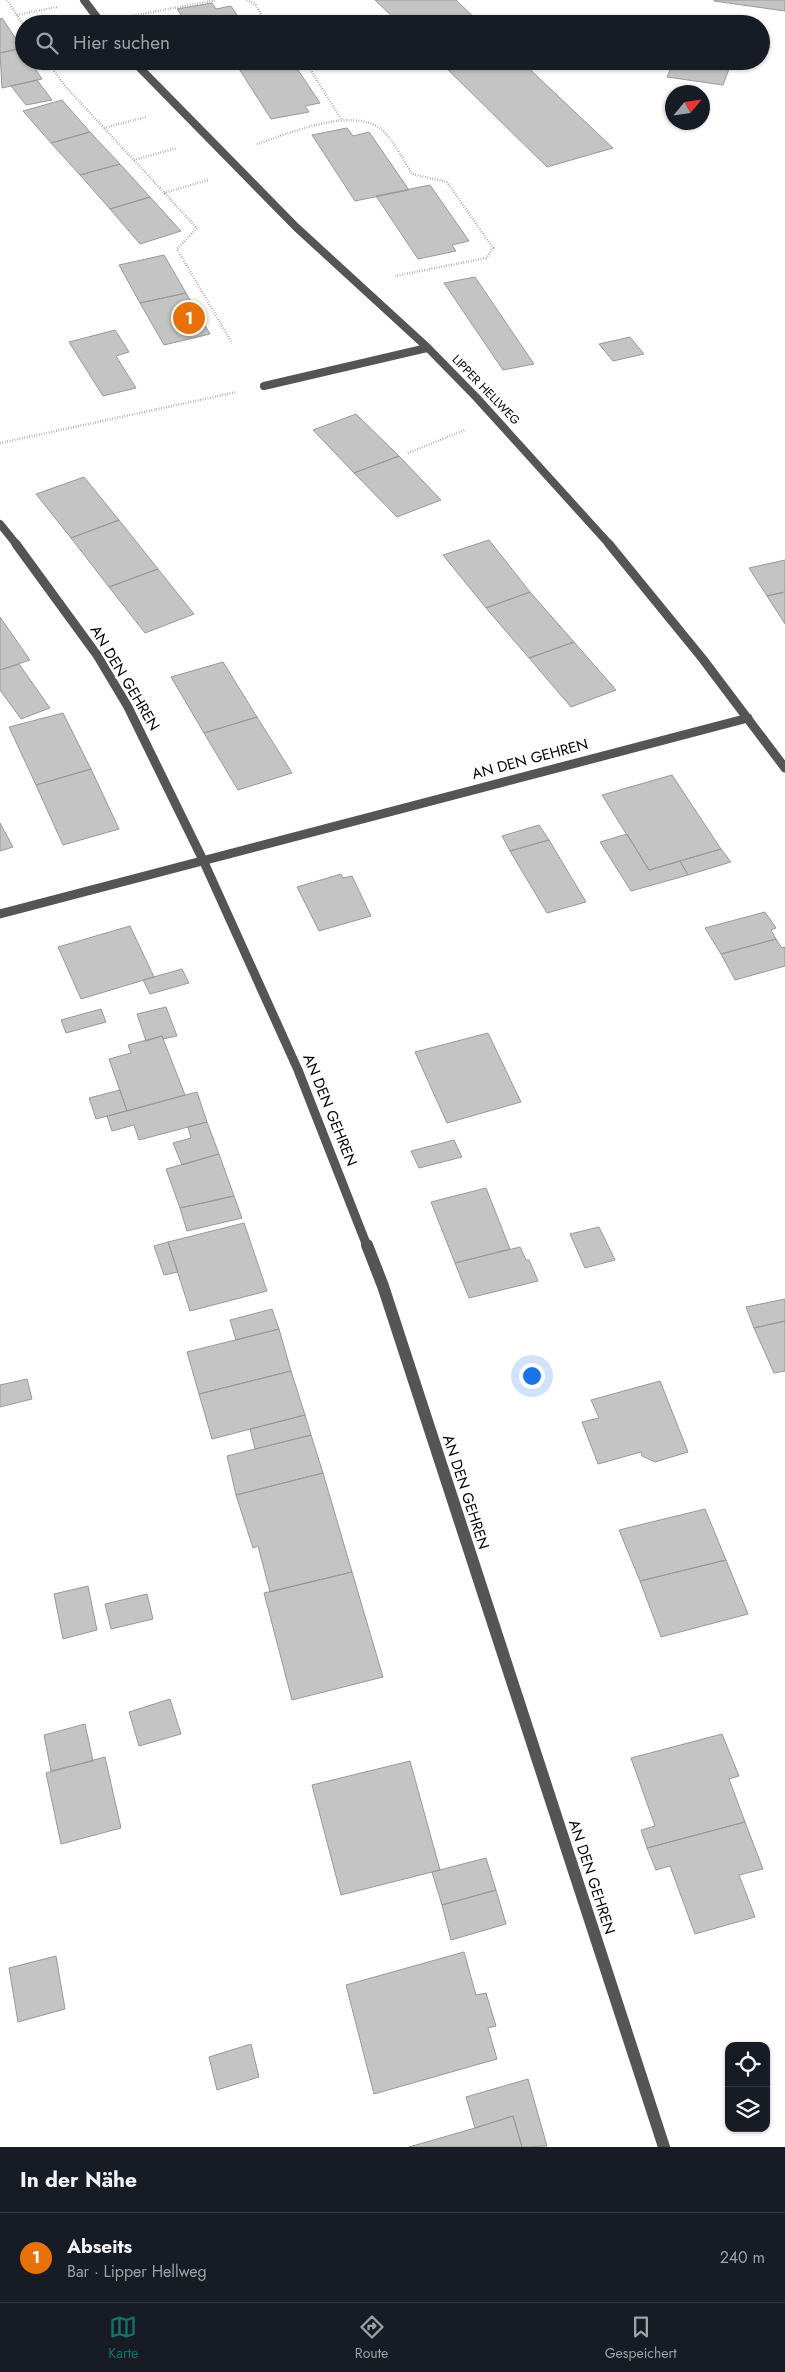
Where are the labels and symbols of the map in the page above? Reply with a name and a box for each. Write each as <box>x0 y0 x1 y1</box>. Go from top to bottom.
north arrow <box>665 85 710 130</box>
pin: 1 <box>173 299 205 337</box>
street label: LIPPER HELLWEG <box>448 351 524 429</box>
street label: AN DEN GEHREN <box>85 621 165 735</box>
street label: AN DEN GEHREN <box>469 733 591 785</box>
street label: AN DEN GEHREN <box>297 1050 363 1170</box>
your location <box>519 1363 545 1389</box>
street label: AN DEN GEHREN <box>437 1432 495 1552</box>
street label: AN DEN GEHREN <box>563 1817 621 1937</box>

